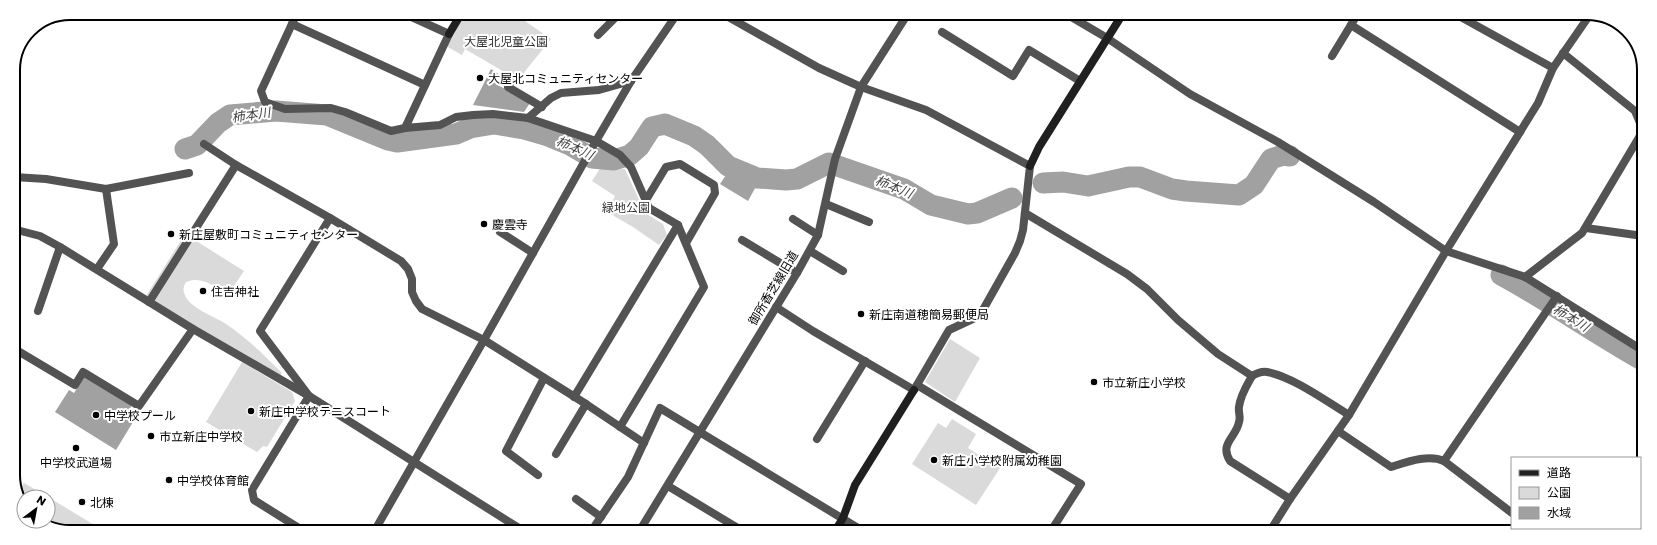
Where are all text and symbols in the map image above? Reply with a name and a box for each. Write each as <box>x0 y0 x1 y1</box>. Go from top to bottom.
park label: 大屋北児童公園 <box>464 33 548 50</box>
place label: 大屋北コミュニティセンター <box>488 70 643 87</box>
marker: 大屋北コミュニティセンター <box>475 73 485 83</box>
water label: 柿本川 <box>230 103 274 127</box>
water label: 柿本川 <box>553 131 598 165</box>
water label: 柿本川 <box>872 171 917 204</box>
park label: 緑地公園 <box>602 199 650 216</box>
place label: 慶雲寺 <box>492 216 528 233</box>
marker: 慶雲寺 <box>479 219 489 229</box>
place label: 新庄屋敷町コミュニティセンター <box>179 226 358 243</box>
marker: 新庄屋敷町コミュニティセンター <box>166 229 176 239</box>
street label: 御所香芝線旧道 <box>744 248 802 328</box>
place label: 住吉神社 <box>211 283 259 300</box>
marker: 住吉神社 <box>198 286 208 296</box>
water label: 柿本川 <box>1549 300 1594 337</box>
place label: 新庄南道穂簡易郵便局 <box>869 306 989 323</box>
marker: 新庄南道穂簡易郵便局 <box>856 309 866 319</box>
place label: 市立新庄小学校 <box>1102 374 1186 391</box>
marker: 市立新庄小学校 <box>1089 377 1099 387</box>
place label: 新庄中学校テニスコート <box>259 403 391 420</box>
marker: 新庄中学校テニスコート <box>246 406 256 416</box>
place label: 中学校プール <box>104 407 176 424</box>
marker: 中学校プール <box>91 410 101 420</box>
place label: 市立新庄中学校 <box>159 428 243 445</box>
marker: 市立新庄中学校 <box>146 431 156 441</box>
marker: 中学校武道場 <box>71 443 81 453</box>
place label: 新庄小学校附属幼稚園 <box>942 452 1062 469</box>
place label: 中学校武道場 <box>40 454 112 471</box>
marker: 新庄小学校附属幼稚園 <box>929 455 939 465</box>
legend <box>1511 457 1641 529</box>
text: 道路 <box>1547 464 1571 481</box>
place label: 中学校体育館 <box>177 472 249 489</box>
marker: 中学校体育館 <box>164 475 174 485</box>
text: 公園 <box>1547 484 1571 501</box>
north arrow <box>16 489 56 529</box>
text: N <box>34 492 49 509</box>
place label: 北棟 <box>90 494 114 511</box>
marker: 北棟 <box>77 497 87 507</box>
text: 水域 <box>1547 504 1571 521</box>

